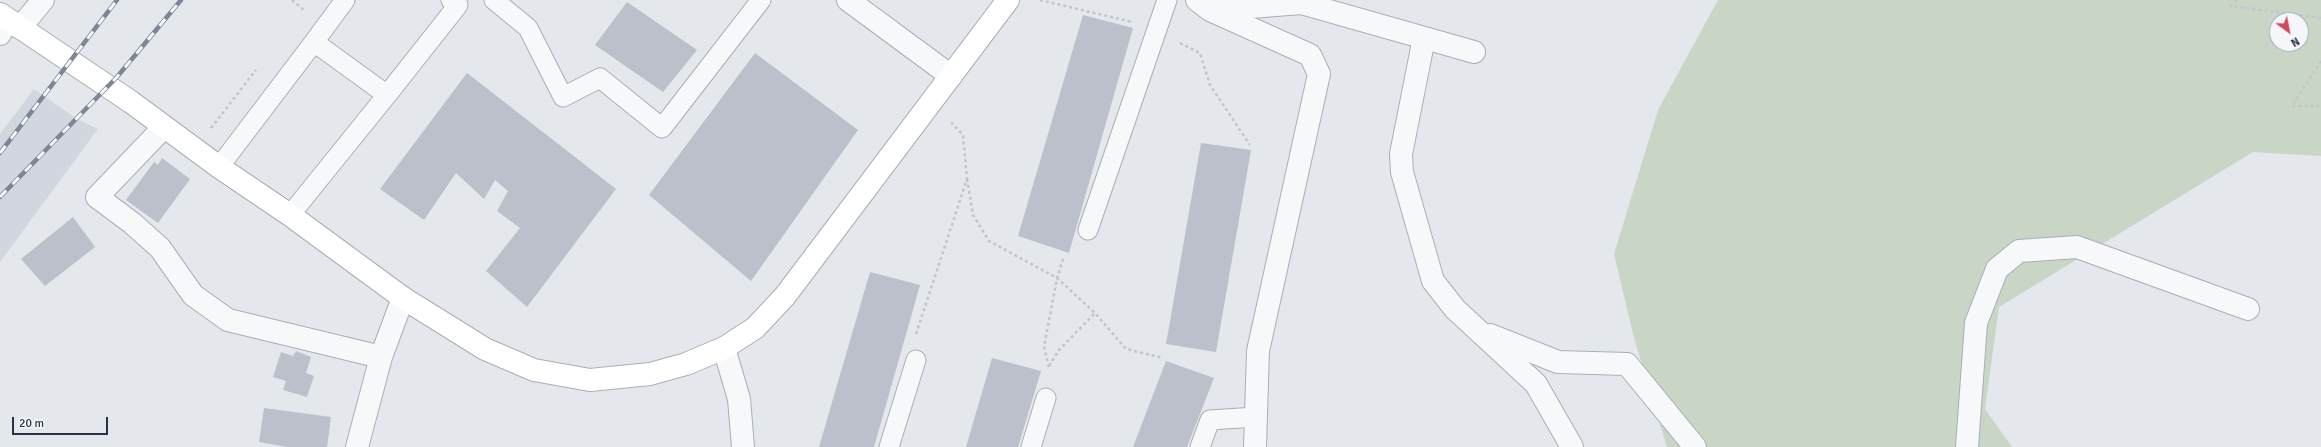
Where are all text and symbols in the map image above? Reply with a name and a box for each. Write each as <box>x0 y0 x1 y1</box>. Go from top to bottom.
north arrow <box>2269 12 2309 52</box>
text: N <box>2288 34 2302 49</box>
scale bar <box>14 409 110 435</box>
text: 20 m <box>19 416 44 431</box>

